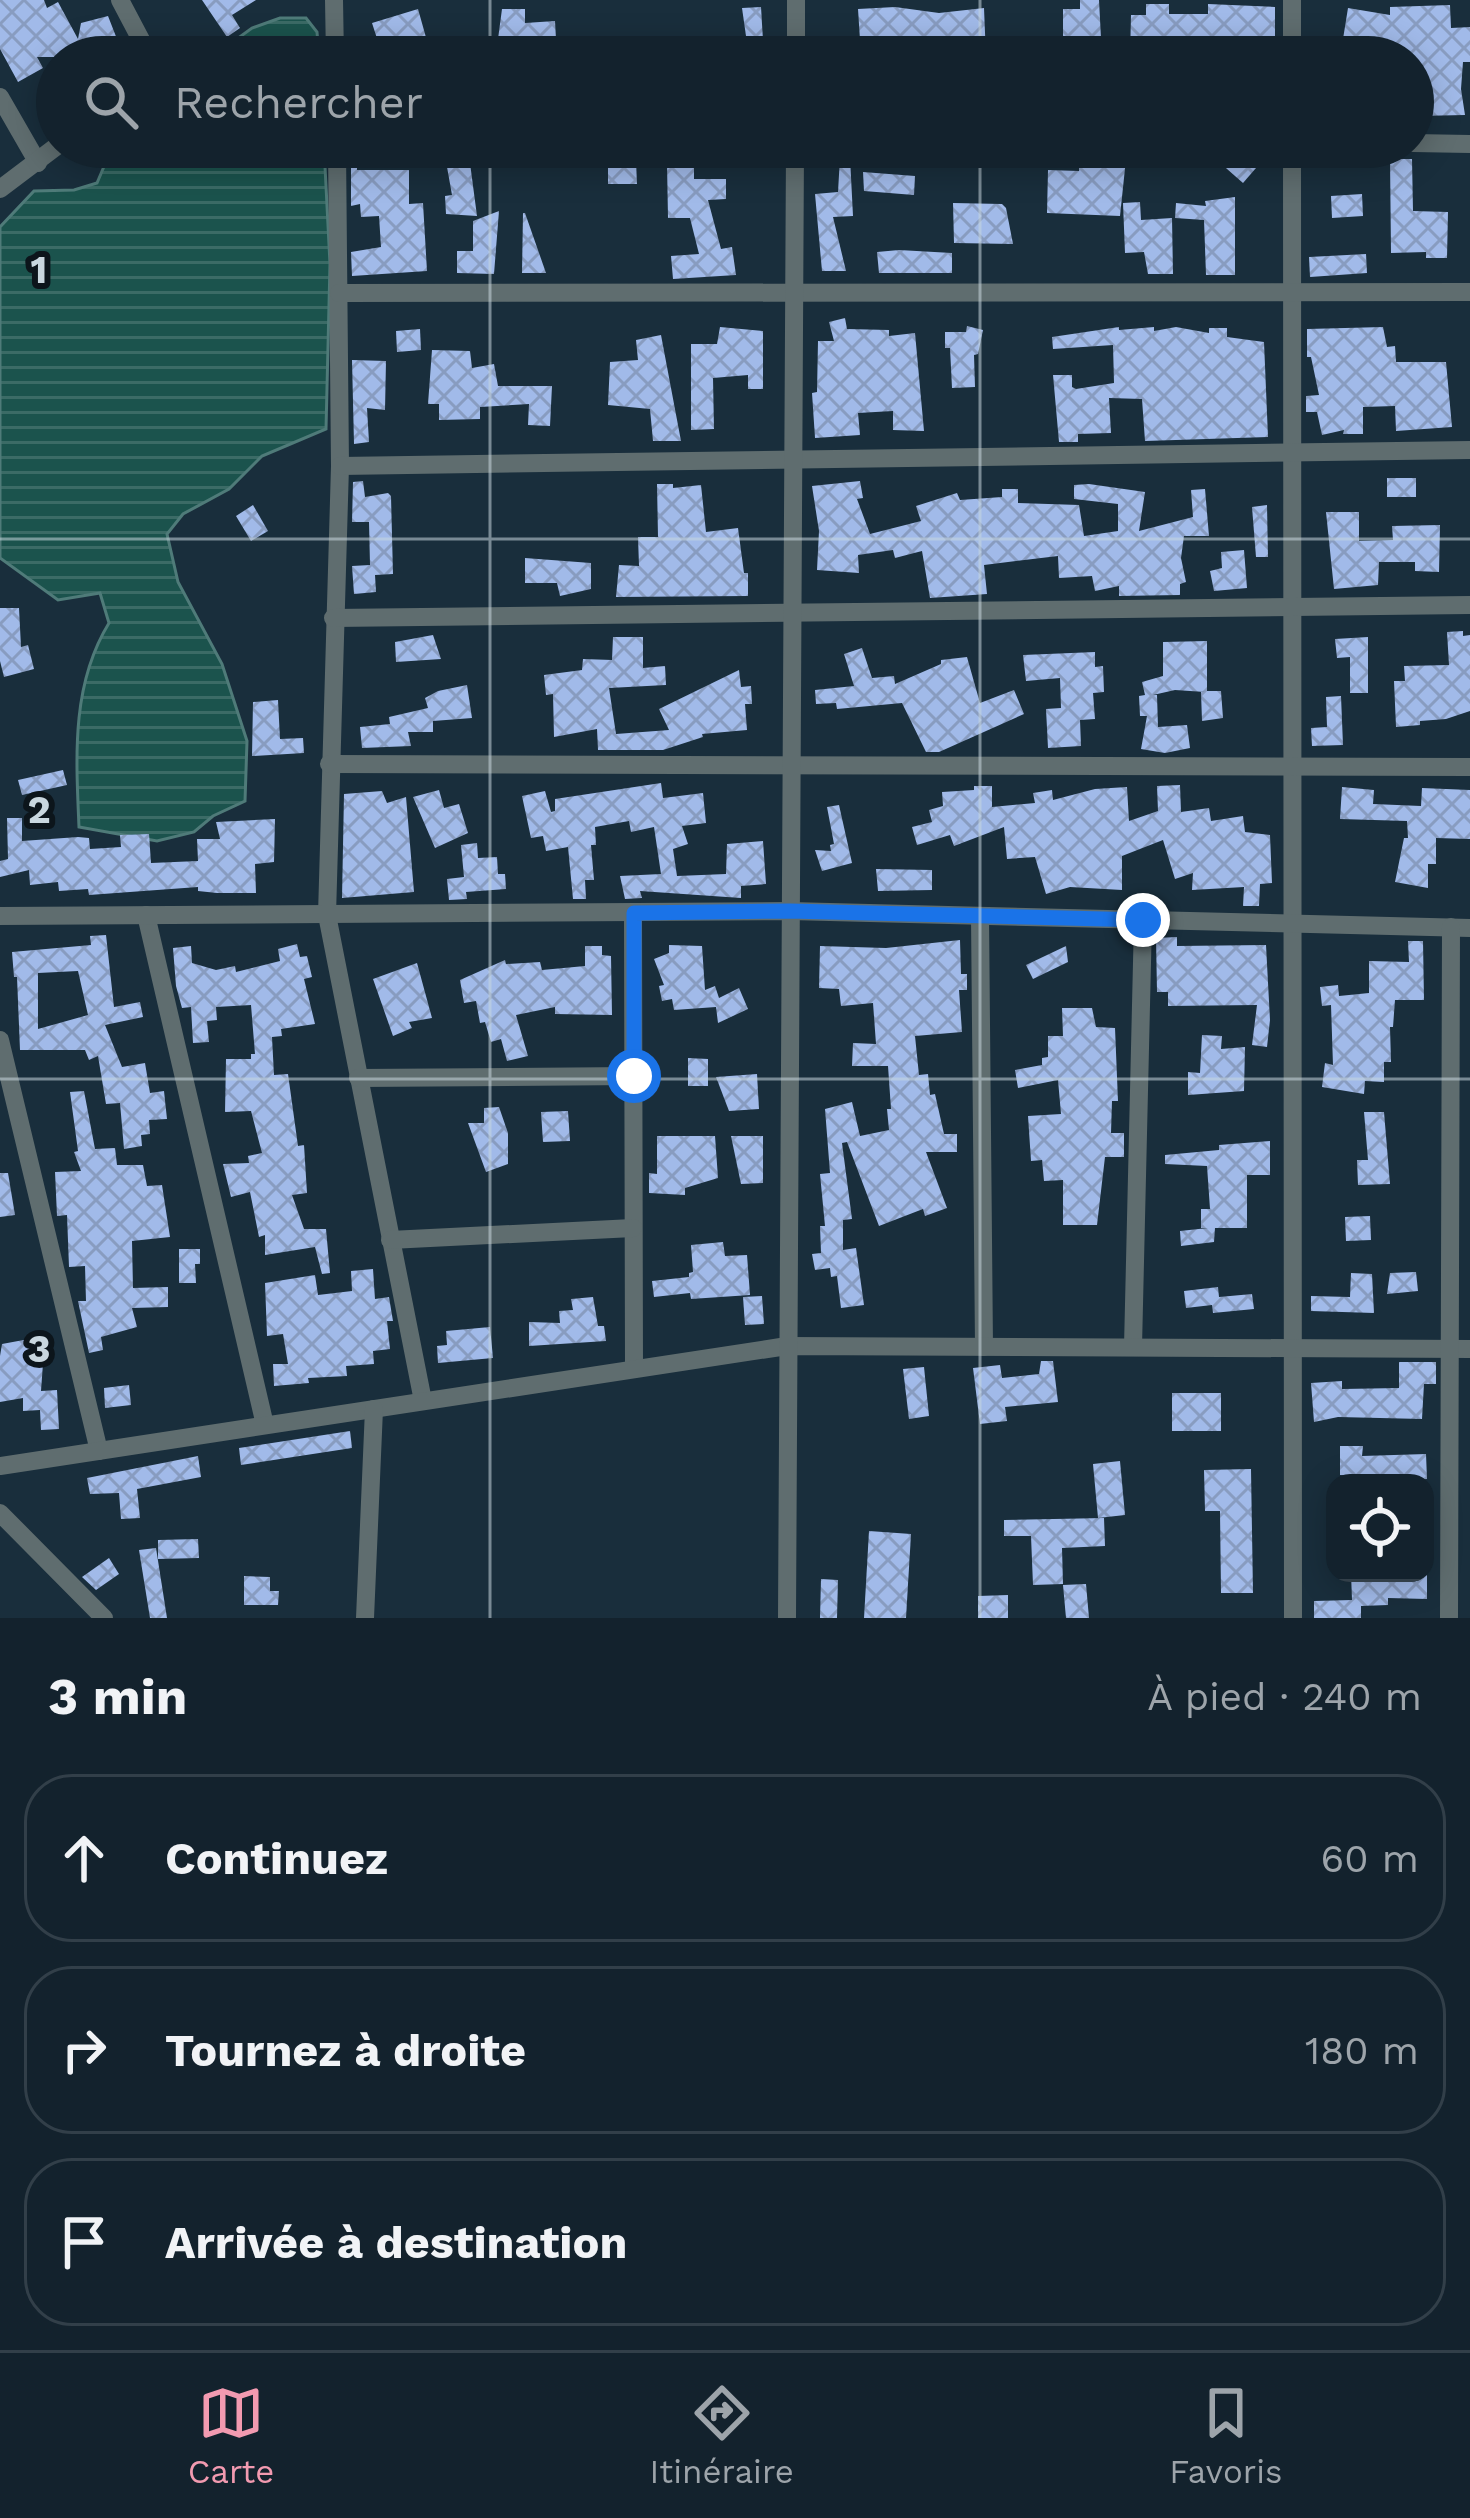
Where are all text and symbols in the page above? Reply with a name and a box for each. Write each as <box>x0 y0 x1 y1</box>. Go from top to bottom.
search box <box>36 36 1434 168</box>
icon: search <box>78 69 144 135</box>
text: Rechercher <box>174 76 423 129</box>
text: 1 <box>31 247 47 292</box>
text: 2 <box>27 787 51 832</box>
route end <box>1116 893 1170 947</box>
route start <box>607 1049 661 1103</box>
text: 3 <box>27 1326 51 1371</box>
map controls <box>1326 1474 1434 1582</box>
button: locate <box>1326 1474 1434 1582</box>
text: 3 min <box>48 1667 187 1726</box>
text: À pied · 240 m <box>1147 1674 1422 1719</box>
icon: ahead <box>51 1825 117 1891</box>
text: Continuez <box>165 1832 388 1885</box>
text: 60 m <box>1321 1836 1419 1881</box>
icon: right <box>51 2017 117 2083</box>
text: Tournez à droite <box>165 2024 526 2077</box>
text: 180 m <box>1305 2028 1419 2073</box>
icon: arrive <box>51 2209 117 2275</box>
text: Arrivée à destination <box>165 2216 627 2269</box>
tab: Carte <box>188 2380 274 2491</box>
tab: Itinéraire <box>650 2380 794 2491</box>
tab: Favoris <box>1169 2380 1282 2491</box>

